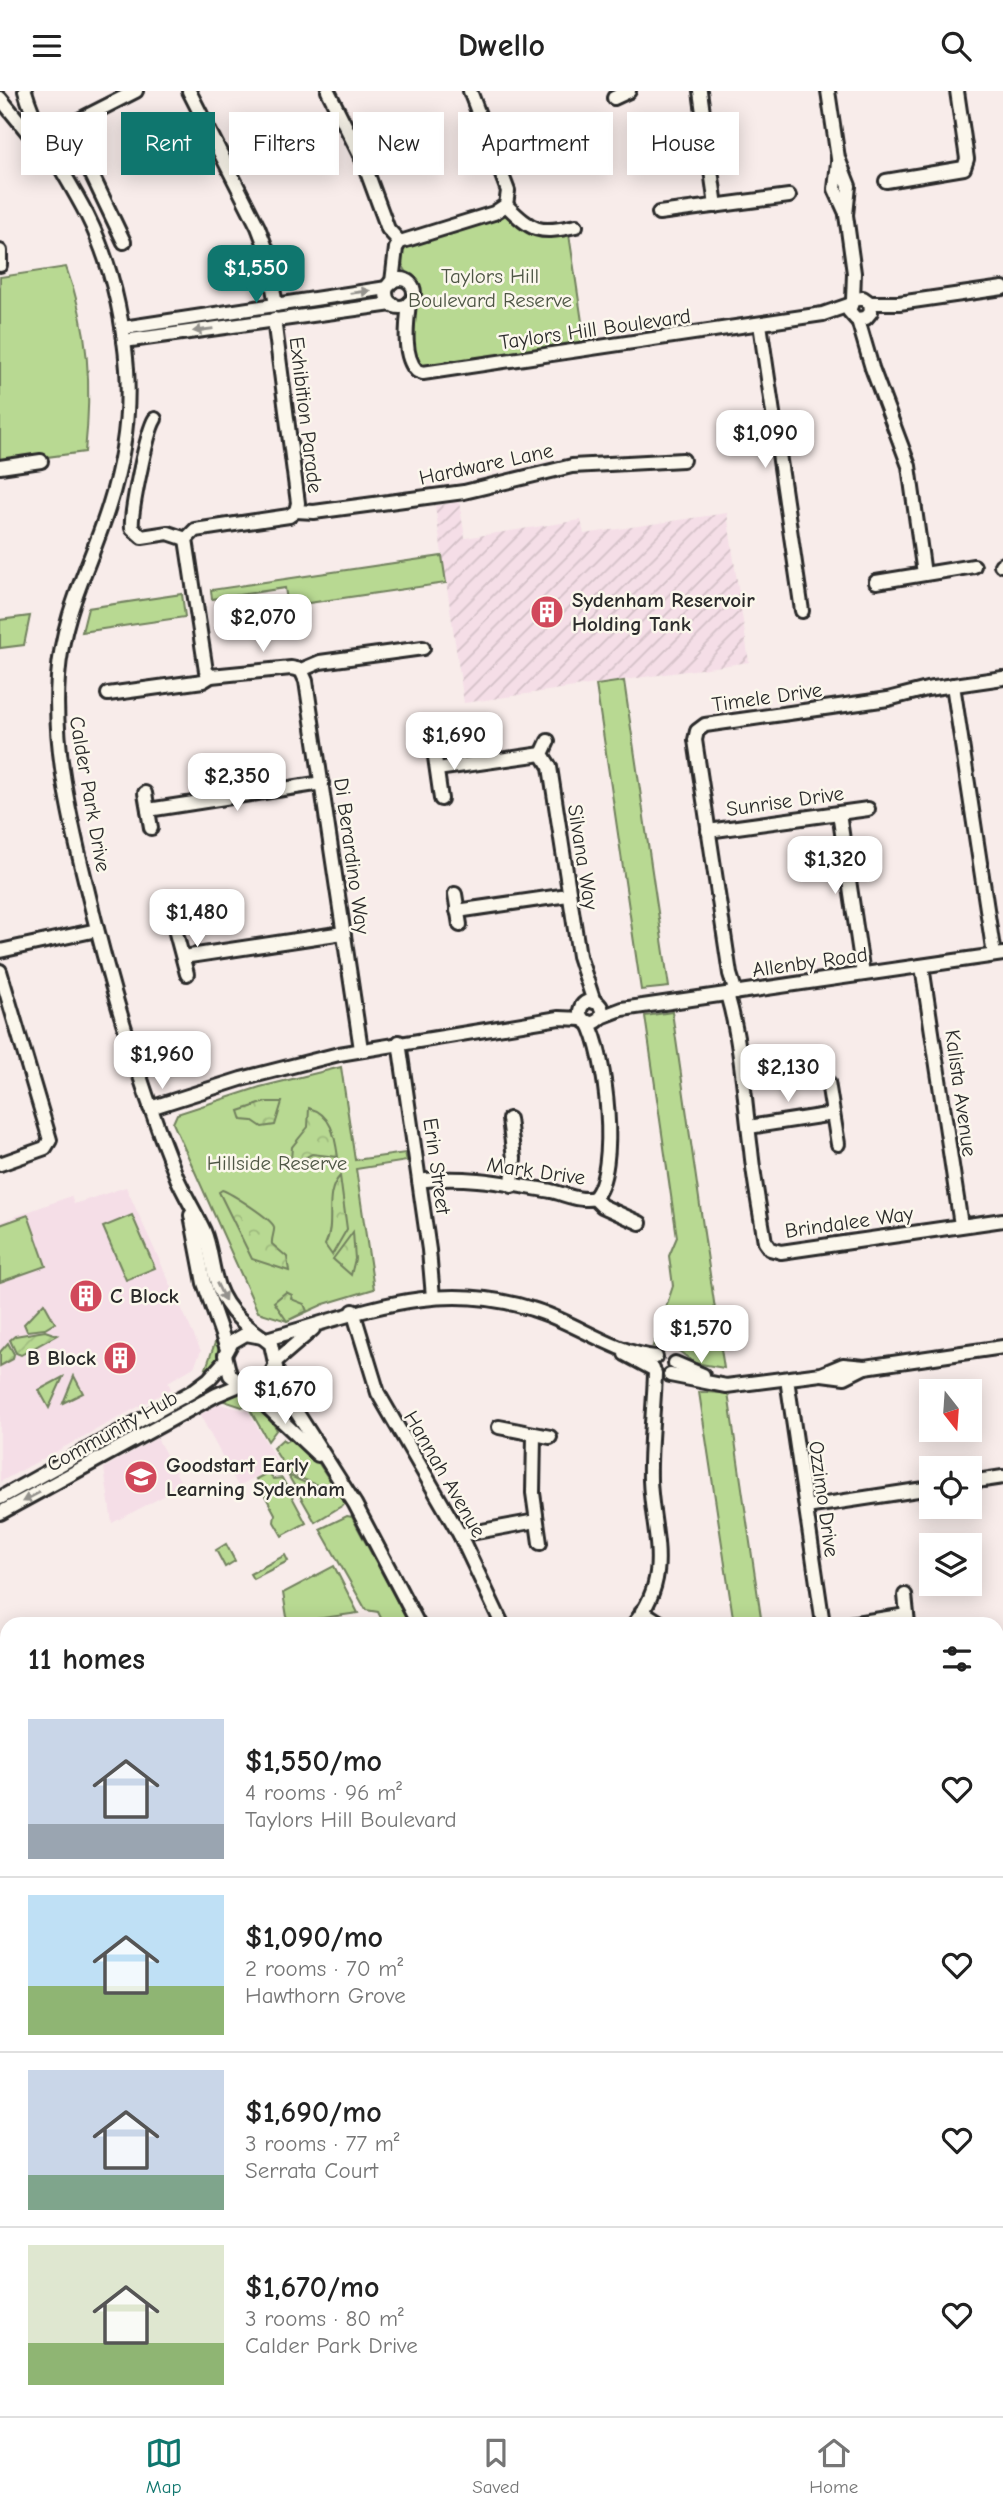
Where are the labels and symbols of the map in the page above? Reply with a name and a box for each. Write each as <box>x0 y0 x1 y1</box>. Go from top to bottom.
pin: $1,550 <box>199 245 313 305</box>
park label: Taylors Hill Boulevard Reserve <box>408 264 572 312</box>
one-way arrow <box>349 287 371 298</box>
street label: Taylors Hill Boulevard <box>498 304 692 354</box>
one-way arrow <box>192 324 214 335</box>
street label: Exhibition Parade <box>285 335 327 495</box>
pin: $1,090 <box>708 411 822 470</box>
street label: Hardware Lane <box>417 438 555 490</box>
place label: Sydenham Reservoir Holding Tank <box>572 588 755 636</box>
building icon: Sydenham Reservoir Holding Tank <box>528 593 566 631</box>
pin: $2,070 <box>206 595 320 654</box>
street label: Timele Drive <box>710 677 824 717</box>
pin: $1,690 <box>397 713 511 772</box>
street label: Calder Park Drive <box>64 714 116 874</box>
pin: $2,350 <box>180 753 294 813</box>
street label: Di Berardino Way <box>329 776 375 936</box>
street label: Sunrise Drive <box>725 781 845 821</box>
street label: Silvana Way <box>563 802 603 912</box>
pin: $1,320 <box>778 837 892 896</box>
pin: $1,480 <box>140 889 254 949</box>
street label: Allenby Road <box>751 942 869 982</box>
street label: Kalista Avenue <box>940 1028 982 1158</box>
pin: $1,960 <box>105 1031 219 1091</box>
pin: $2,130 <box>731 1045 845 1104</box>
street label: Erin Street <box>418 1116 456 1217</box>
park label: Hillside Reserve <box>207 1151 347 1175</box>
street label: Mark Drive <box>485 1152 587 1190</box>
street label: Brindalee Way <box>783 1201 915 1243</box>
building icon: C Block <box>67 1277 105 1315</box>
one-way arrow <box>215 1282 227 1302</box>
place label: C Block <box>110 1284 180 1308</box>
pin: $1,570 <box>644 1305 758 1365</box>
building icon: B Block <box>101 1339 139 1377</box>
place label: B Block <box>27 1346 97 1370</box>
pin: $1,670 <box>228 1367 342 1426</box>
north arrow <box>919 1379 982 1442</box>
street label: Community Hub <box>43 1385 181 1477</box>
street label: Hannah Avenue <box>399 1406 491 1542</box>
street label: Ozzimo Drive <box>804 1439 844 1559</box>
place label: Goodstart Early Learning Sydenham <box>166 1453 345 1501</box>
school or university icon: Goodstart Early Learning Sydenham <box>122 1458 160 1496</box>
one-way arrow <box>21 1491 41 1503</box>

